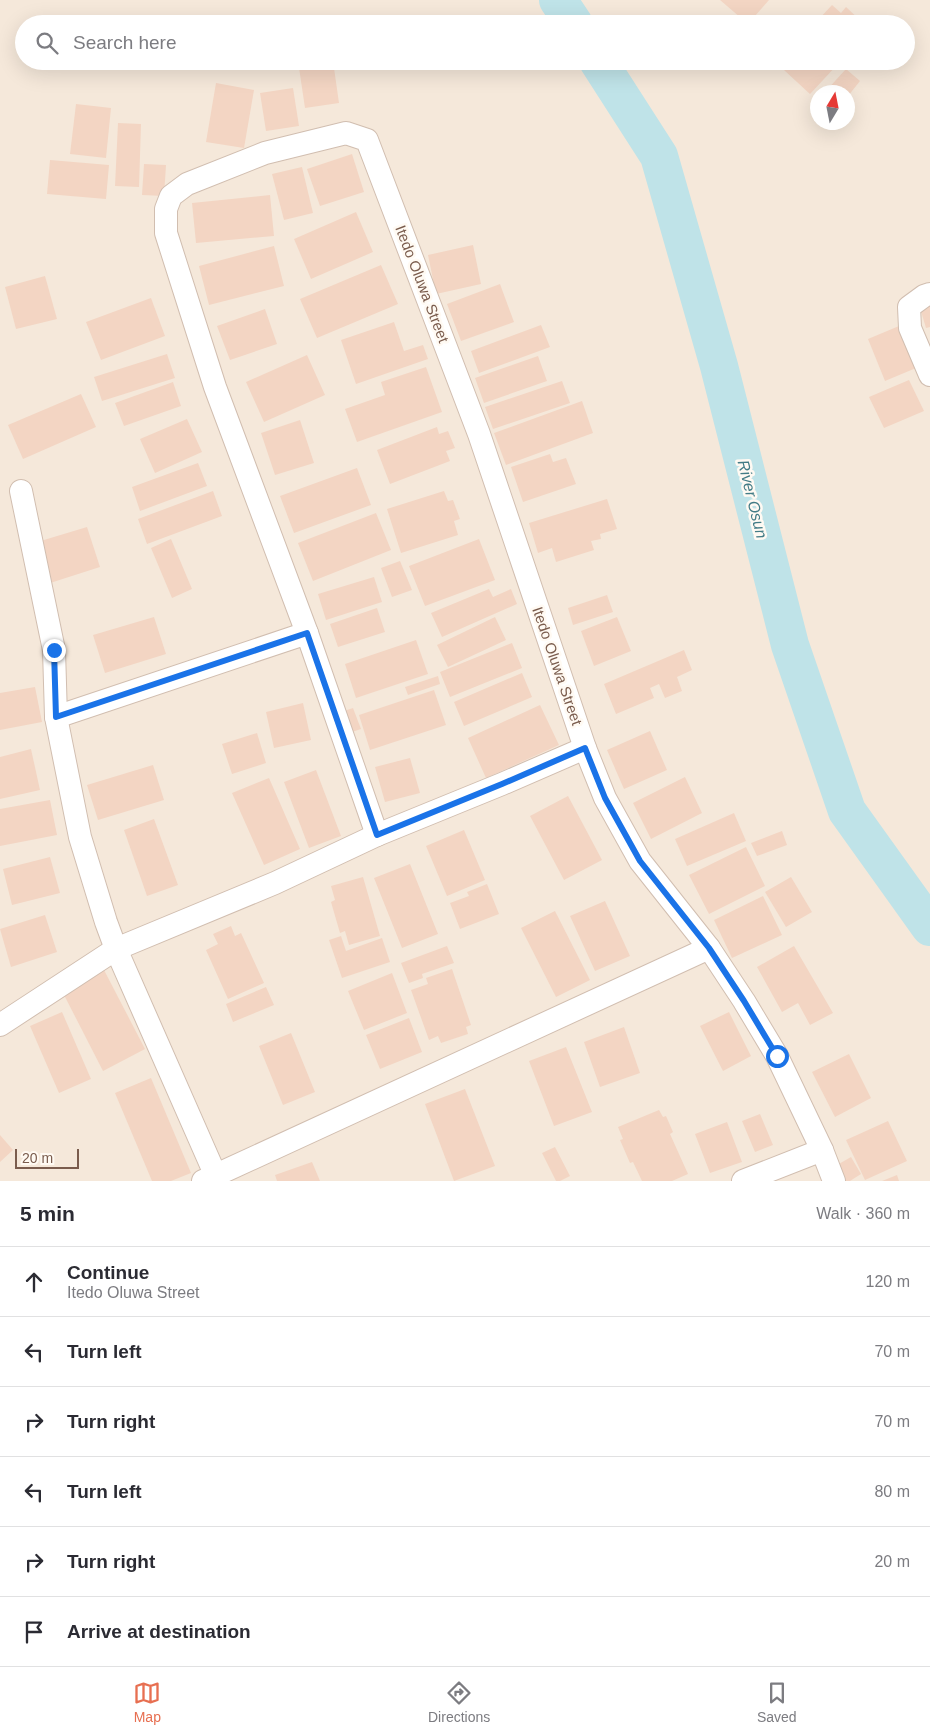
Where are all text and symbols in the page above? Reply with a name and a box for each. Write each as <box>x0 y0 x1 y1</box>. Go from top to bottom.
search box <box>15 15 915 70</box>
icon: search <box>33 29 61 57</box>
text: Search here <box>73 32 177 53</box>
north arrow <box>810 85 855 130</box>
street label: Itedo Oluwa Street <box>392 223 453 346</box>
water label: River Osun <box>735 458 770 540</box>
street label: Itedo Oluwa Street <box>529 604 586 728</box>
route end <box>43 639 66 662</box>
route start <box>766 1045 789 1068</box>
scale bar <box>15 1146 79 1169</box>
text: 20 m <box>22 1150 53 1166</box>
text: 5 min <box>20 1202 75 1225</box>
text: Walk · 360 m <box>816 1205 910 1222</box>
text: Continue <box>67 1262 149 1283</box>
icon: ahead <box>20 1268 48 1296</box>
text: 120 m <box>866 1273 910 1290</box>
text: Itedo Oluwa Street <box>67 1284 200 1301</box>
icon: left <box>20 1338 48 1366</box>
text: Turn left <box>67 1341 142 1362</box>
text: 70 m <box>874 1343 910 1360</box>
icon: right <box>20 1408 48 1436</box>
text: Turn right <box>67 1411 155 1432</box>
text: 70 m <box>874 1413 910 1430</box>
icon: left <box>20 1478 48 1506</box>
text: Turn left <box>67 1481 142 1502</box>
text: 80 m <box>874 1483 910 1500</box>
icon: right <box>20 1548 48 1576</box>
text: Turn right <box>67 1551 155 1572</box>
text: 20 m <box>874 1553 910 1570</box>
icon: arrive <box>20 1618 48 1646</box>
text: Arrive at destination <box>67 1621 251 1642</box>
tab: Map <box>133 1679 161 1725</box>
tab: Directions <box>428 1679 490 1725</box>
tab: Saved <box>757 1679 797 1725</box>

